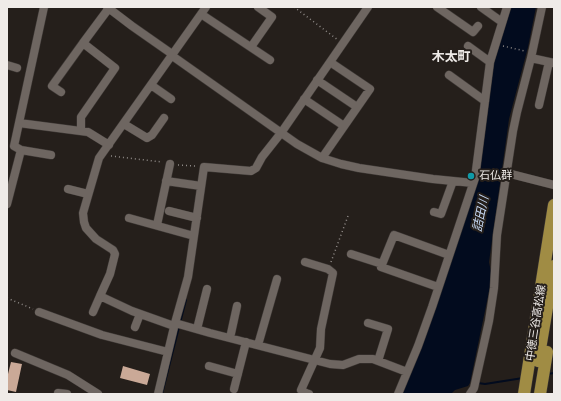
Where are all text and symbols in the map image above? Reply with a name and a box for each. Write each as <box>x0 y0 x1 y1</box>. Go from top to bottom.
district label: 木太町 <box>432 49 470 65</box>
place label: 石仏群 <box>479 169 512 183</box>
marker: 石仏群 <box>466 171 476 181</box>
water label: 詰田川 <box>470 195 492 233</box>
street label: 中徳三谷高松線 <box>523 284 549 362</box>

